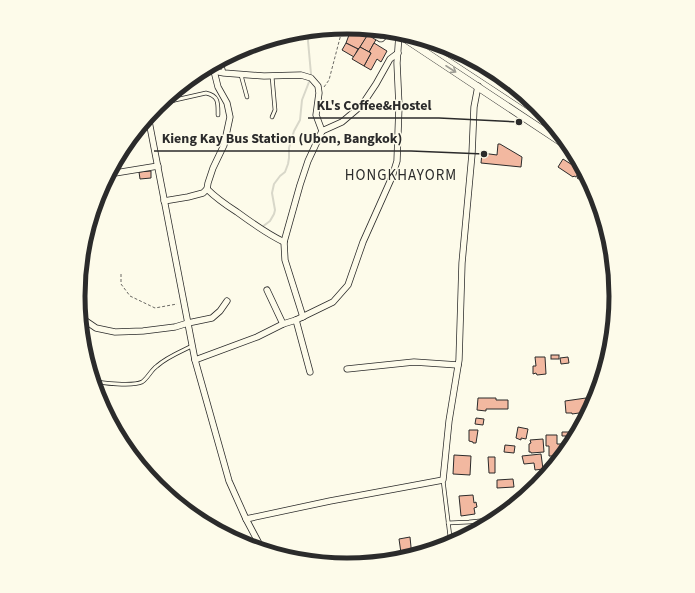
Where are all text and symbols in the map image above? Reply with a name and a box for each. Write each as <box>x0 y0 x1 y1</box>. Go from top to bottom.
one-way arrow <box>445 65 457 73</box>
callout: KL's Coffee&Hostel <box>308 92 439 118</box>
text: KL's Coffee&Hostel <box>317 96 431 116</box>
callout: Kieng Kay Bus Station (Ubon, Bangkok) <box>154 125 411 151</box>
text: Kieng Kay Bus Station (Ubon, Bangkok) <box>162 129 402 149</box>
district label: HONGKHAYORM <box>345 165 457 186</box>

